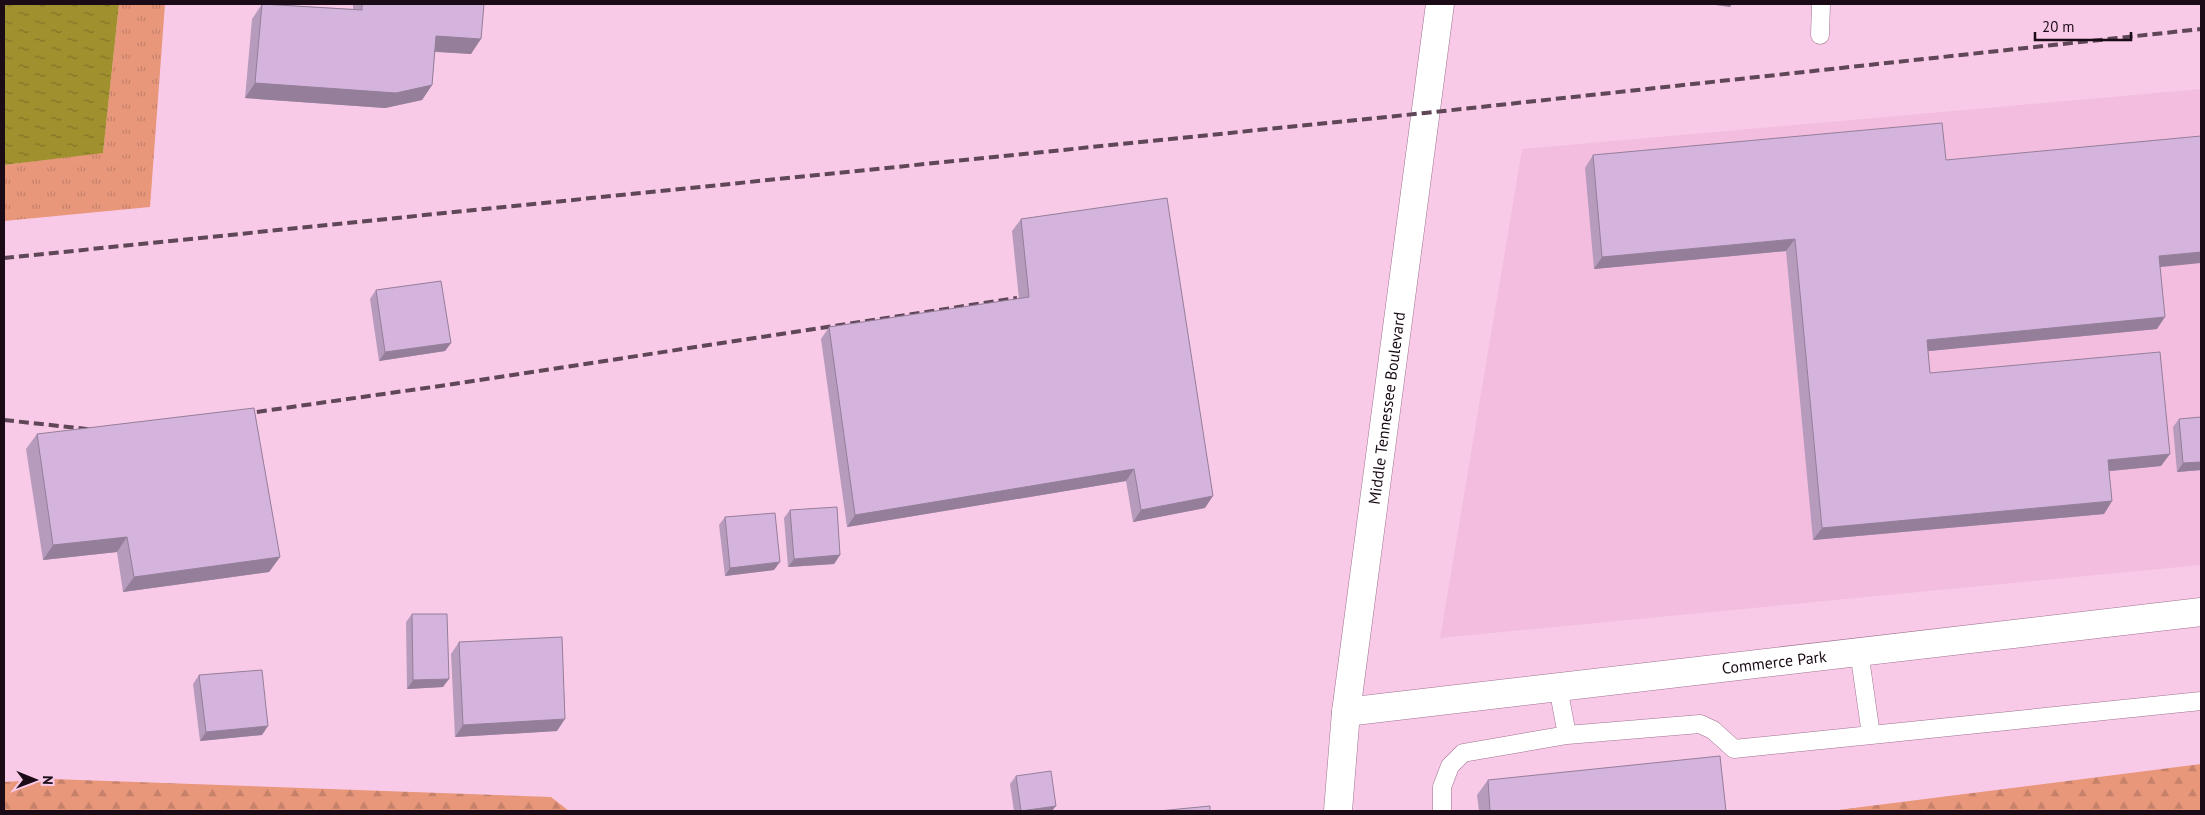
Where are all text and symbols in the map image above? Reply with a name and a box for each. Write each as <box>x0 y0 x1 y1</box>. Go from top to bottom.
scale bar <box>2035 10 2131 42</box>
text: 20 m <box>2042 17 2075 36</box>
street label: Middle Tennessee Boulevard <box>1364 310 1409 505</box>
street label: Commerce Park <box>1721 646 1828 678</box>
north arrow <box>10 755 60 805</box>
text: N <box>39 775 57 785</box>

